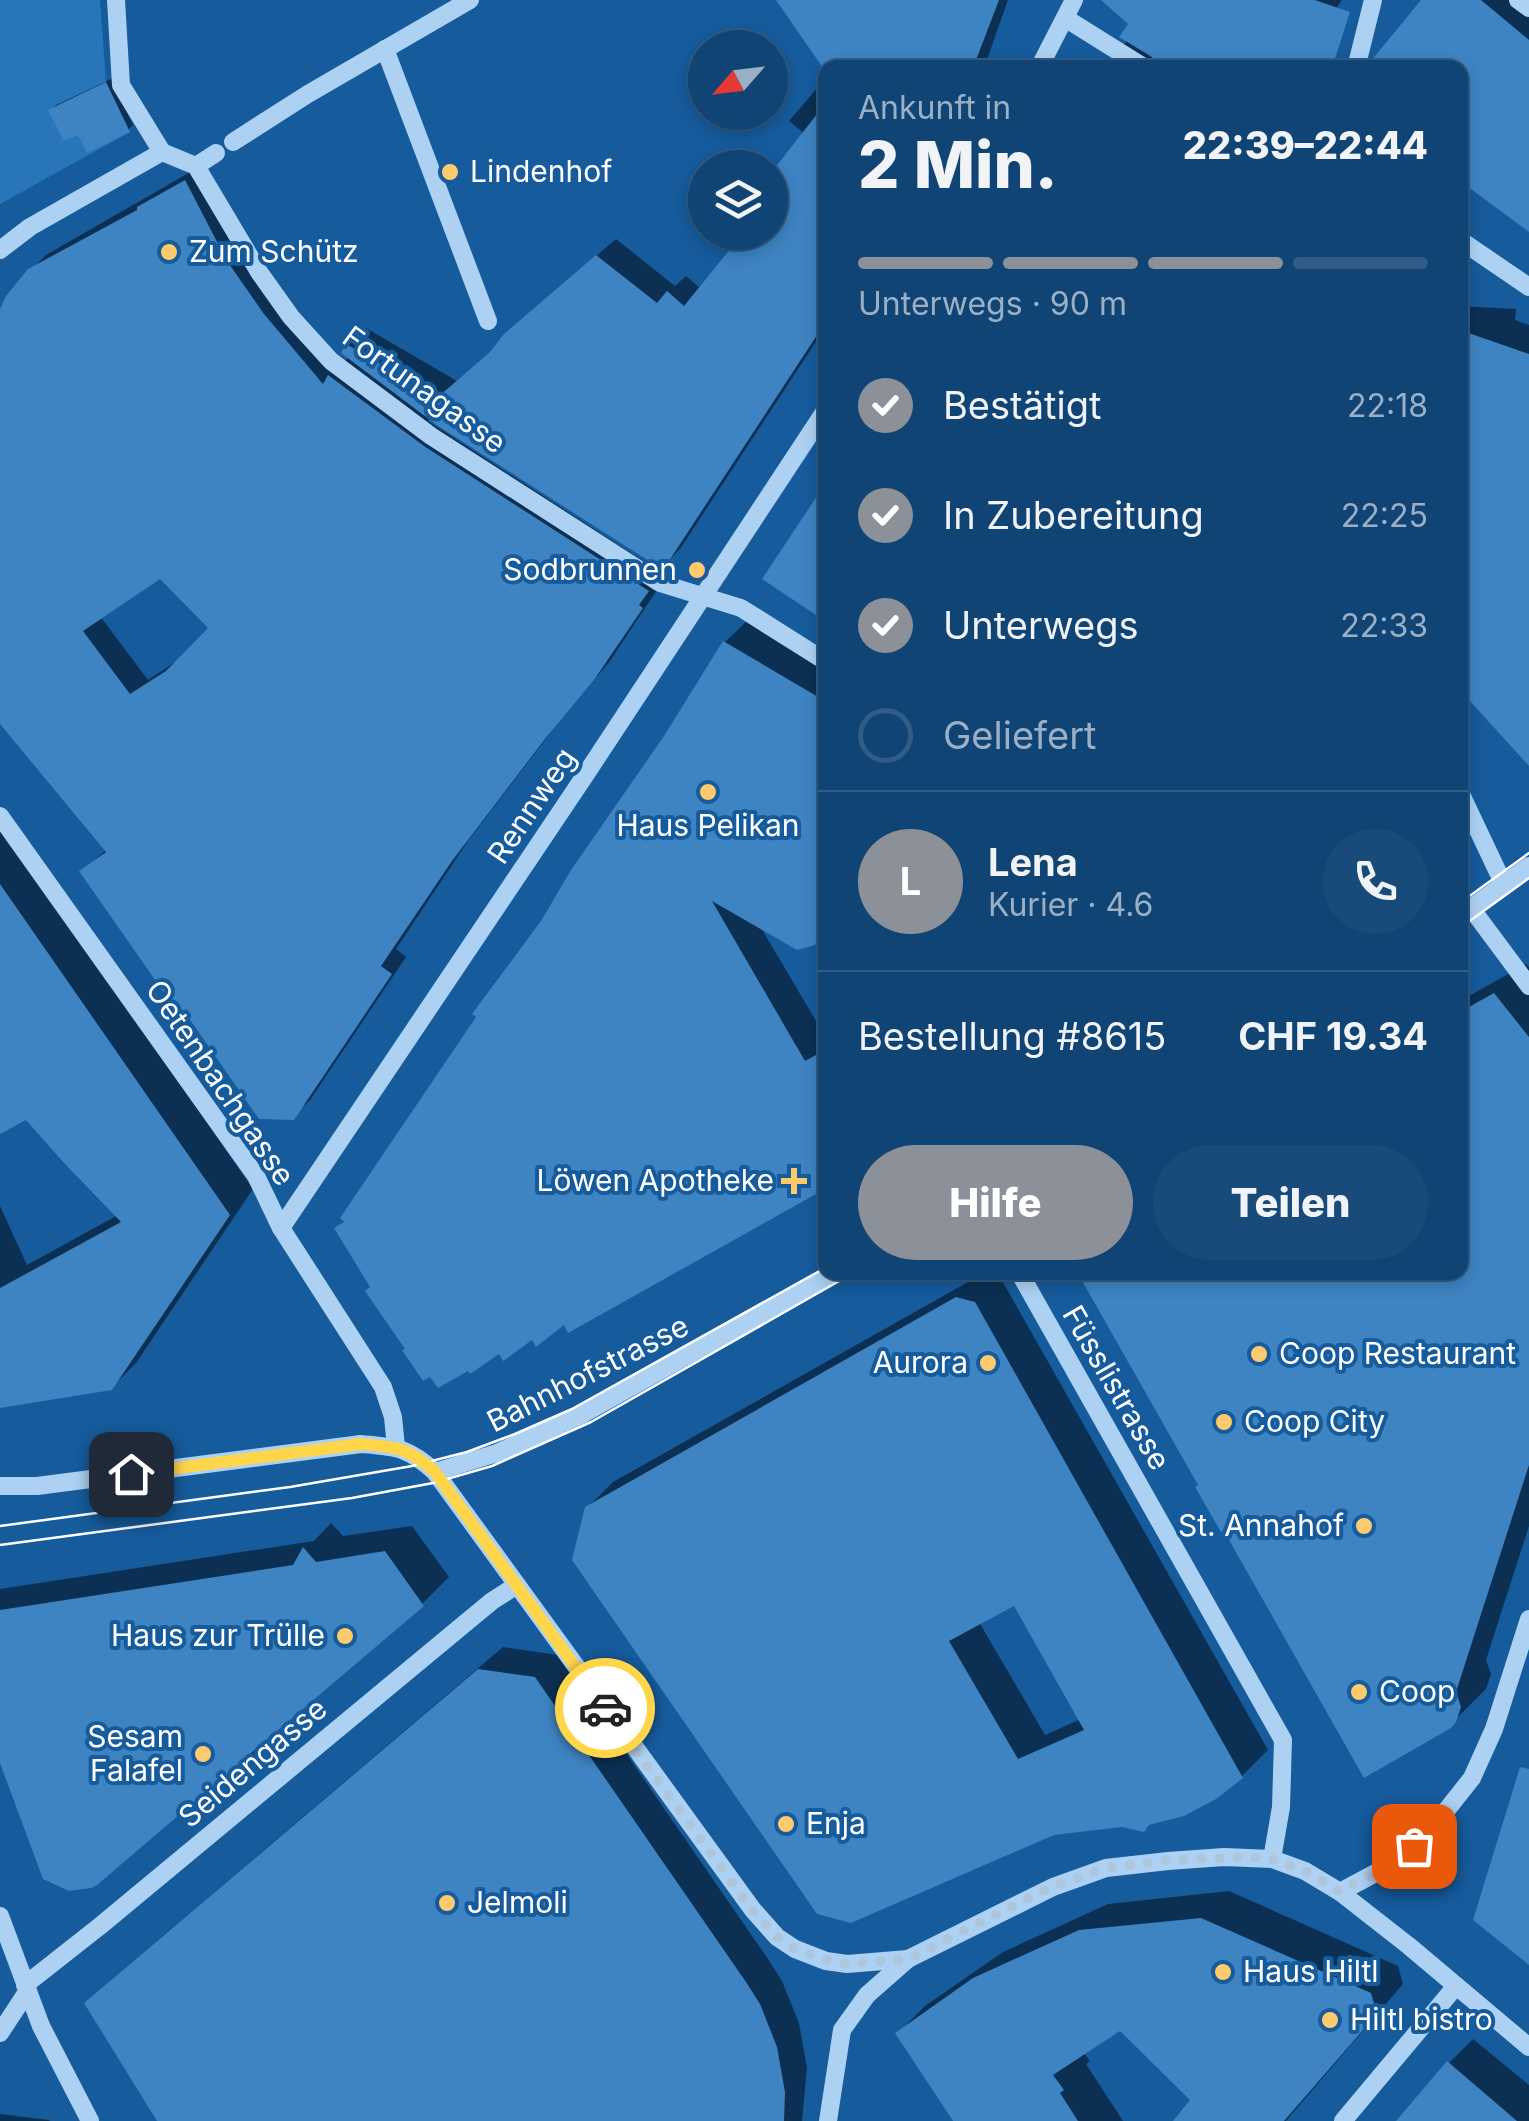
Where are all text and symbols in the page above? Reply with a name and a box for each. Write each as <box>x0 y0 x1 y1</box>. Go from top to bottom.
north arrow <box>688 30 788 130</box>
map controls <box>688 30 788 250</box>
text: Ankunft in <box>858 88 1011 127</box>
text: 22:39–22:44 <box>1183 122 1428 168</box>
text: 2 Min. <box>858 125 1058 204</box>
button: layers <box>688 150 788 250</box>
place label: Lindenhof <box>470 153 612 189</box>
marker: Lindenhof <box>439 161 461 183</box>
place label: Zum Schütz <box>189 233 359 269</box>
marker: Zum Schütz <box>158 241 180 263</box>
text: Unterwegs · 90 m <box>858 284 1127 323</box>
street label: Fortunagasse <box>336 318 513 460</box>
icon: check <box>858 378 913 433</box>
text: Bestätigt <box>943 382 1101 428</box>
text: 22:18 <box>1347 386 1428 425</box>
icon: check <box>858 488 913 543</box>
text: In Zubereitung <box>943 492 1204 538</box>
text: 22:25 <box>1341 496 1428 535</box>
place label: Sodbrunnen <box>503 551 677 587</box>
marker: Sodbrunnen <box>686 559 708 581</box>
icon: check <box>858 598 913 653</box>
text: Unterwegs <box>943 602 1139 648</box>
text: 22:33 <box>1340 606 1428 645</box>
text: Geliefert <box>943 712 1097 758</box>
street label: Rennweg <box>479 741 583 870</box>
marker: Haus Pelikan <box>697 781 719 803</box>
place label: Haus Pelikan <box>616 807 800 843</box>
button: phone <box>1323 829 1428 934</box>
text: Lena <box>988 839 1078 885</box>
text: L <box>900 858 921 904</box>
text: Kurier · 4.6 <box>988 885 1153 924</box>
street label: Oetenbachgasse <box>139 973 303 1192</box>
text: Bestellung #8615 <box>858 1013 1166 1059</box>
text: CHF 19.34 <box>1238 1013 1428 1059</box>
button: Hilfe <box>858 1145 1133 1260</box>
button: Teilen <box>1153 1145 1428 1260</box>
place label: Löwen Apotheke <box>537 1162 774 1198</box>
marker: Löwen Apotheke <box>783 1170 805 1192</box>
street label: Füsslistrasse <box>1055 1299 1178 1476</box>
street label: Bahnhofstrasse <box>481 1307 694 1439</box>
place label: Coop Restaurant <box>1279 1335 1516 1371</box>
marker: Coop Restaurant <box>1248 1343 1270 1365</box>
place label: Aurora <box>873 1344 968 1380</box>
marker: Aurora <box>977 1352 999 1374</box>
place label: Coop City <box>1244 1403 1385 1439</box>
marker: Coop City <box>1213 1411 1235 1433</box>
pin <box>89 1432 174 1517</box>
icon: home <box>104 1447 159 1502</box>
place label: St. Annahof <box>1178 1507 1344 1543</box>
marker: St. Annahof <box>1353 1515 1375 1537</box>
place label: Haus zur Trülle <box>111 1617 325 1653</box>
marker: Haus zur Trülle <box>334 1625 356 1647</box>
courier <box>555 1658 655 1758</box>
place label: Coop <box>1379 1673 1455 1709</box>
icon: car <box>578 1681 633 1736</box>
marker: Coop <box>1348 1681 1370 1703</box>
street label: Seidengasse <box>171 1690 334 1835</box>
place label: Sesam Falafel <box>87 1718 183 1788</box>
marker: Sesam Falafel <box>192 1743 214 1765</box>
pin <box>1372 1804 1457 1889</box>
place label: Enja <box>806 1805 866 1841</box>
marker: Enja <box>775 1813 797 1835</box>
icon: bag <box>1387 1819 1442 1874</box>
place label: Jelmoli <box>467 1884 568 1920</box>
marker: Jelmoli <box>436 1892 458 1914</box>
place label: Haus Hiltl <box>1243 1953 1379 1989</box>
marker: Haus Hiltl <box>1212 1961 1234 1983</box>
place label: Hiltl bistro <box>1350 2001 1493 2037</box>
marker: Hiltl bistro <box>1319 2009 1341 2031</box>

